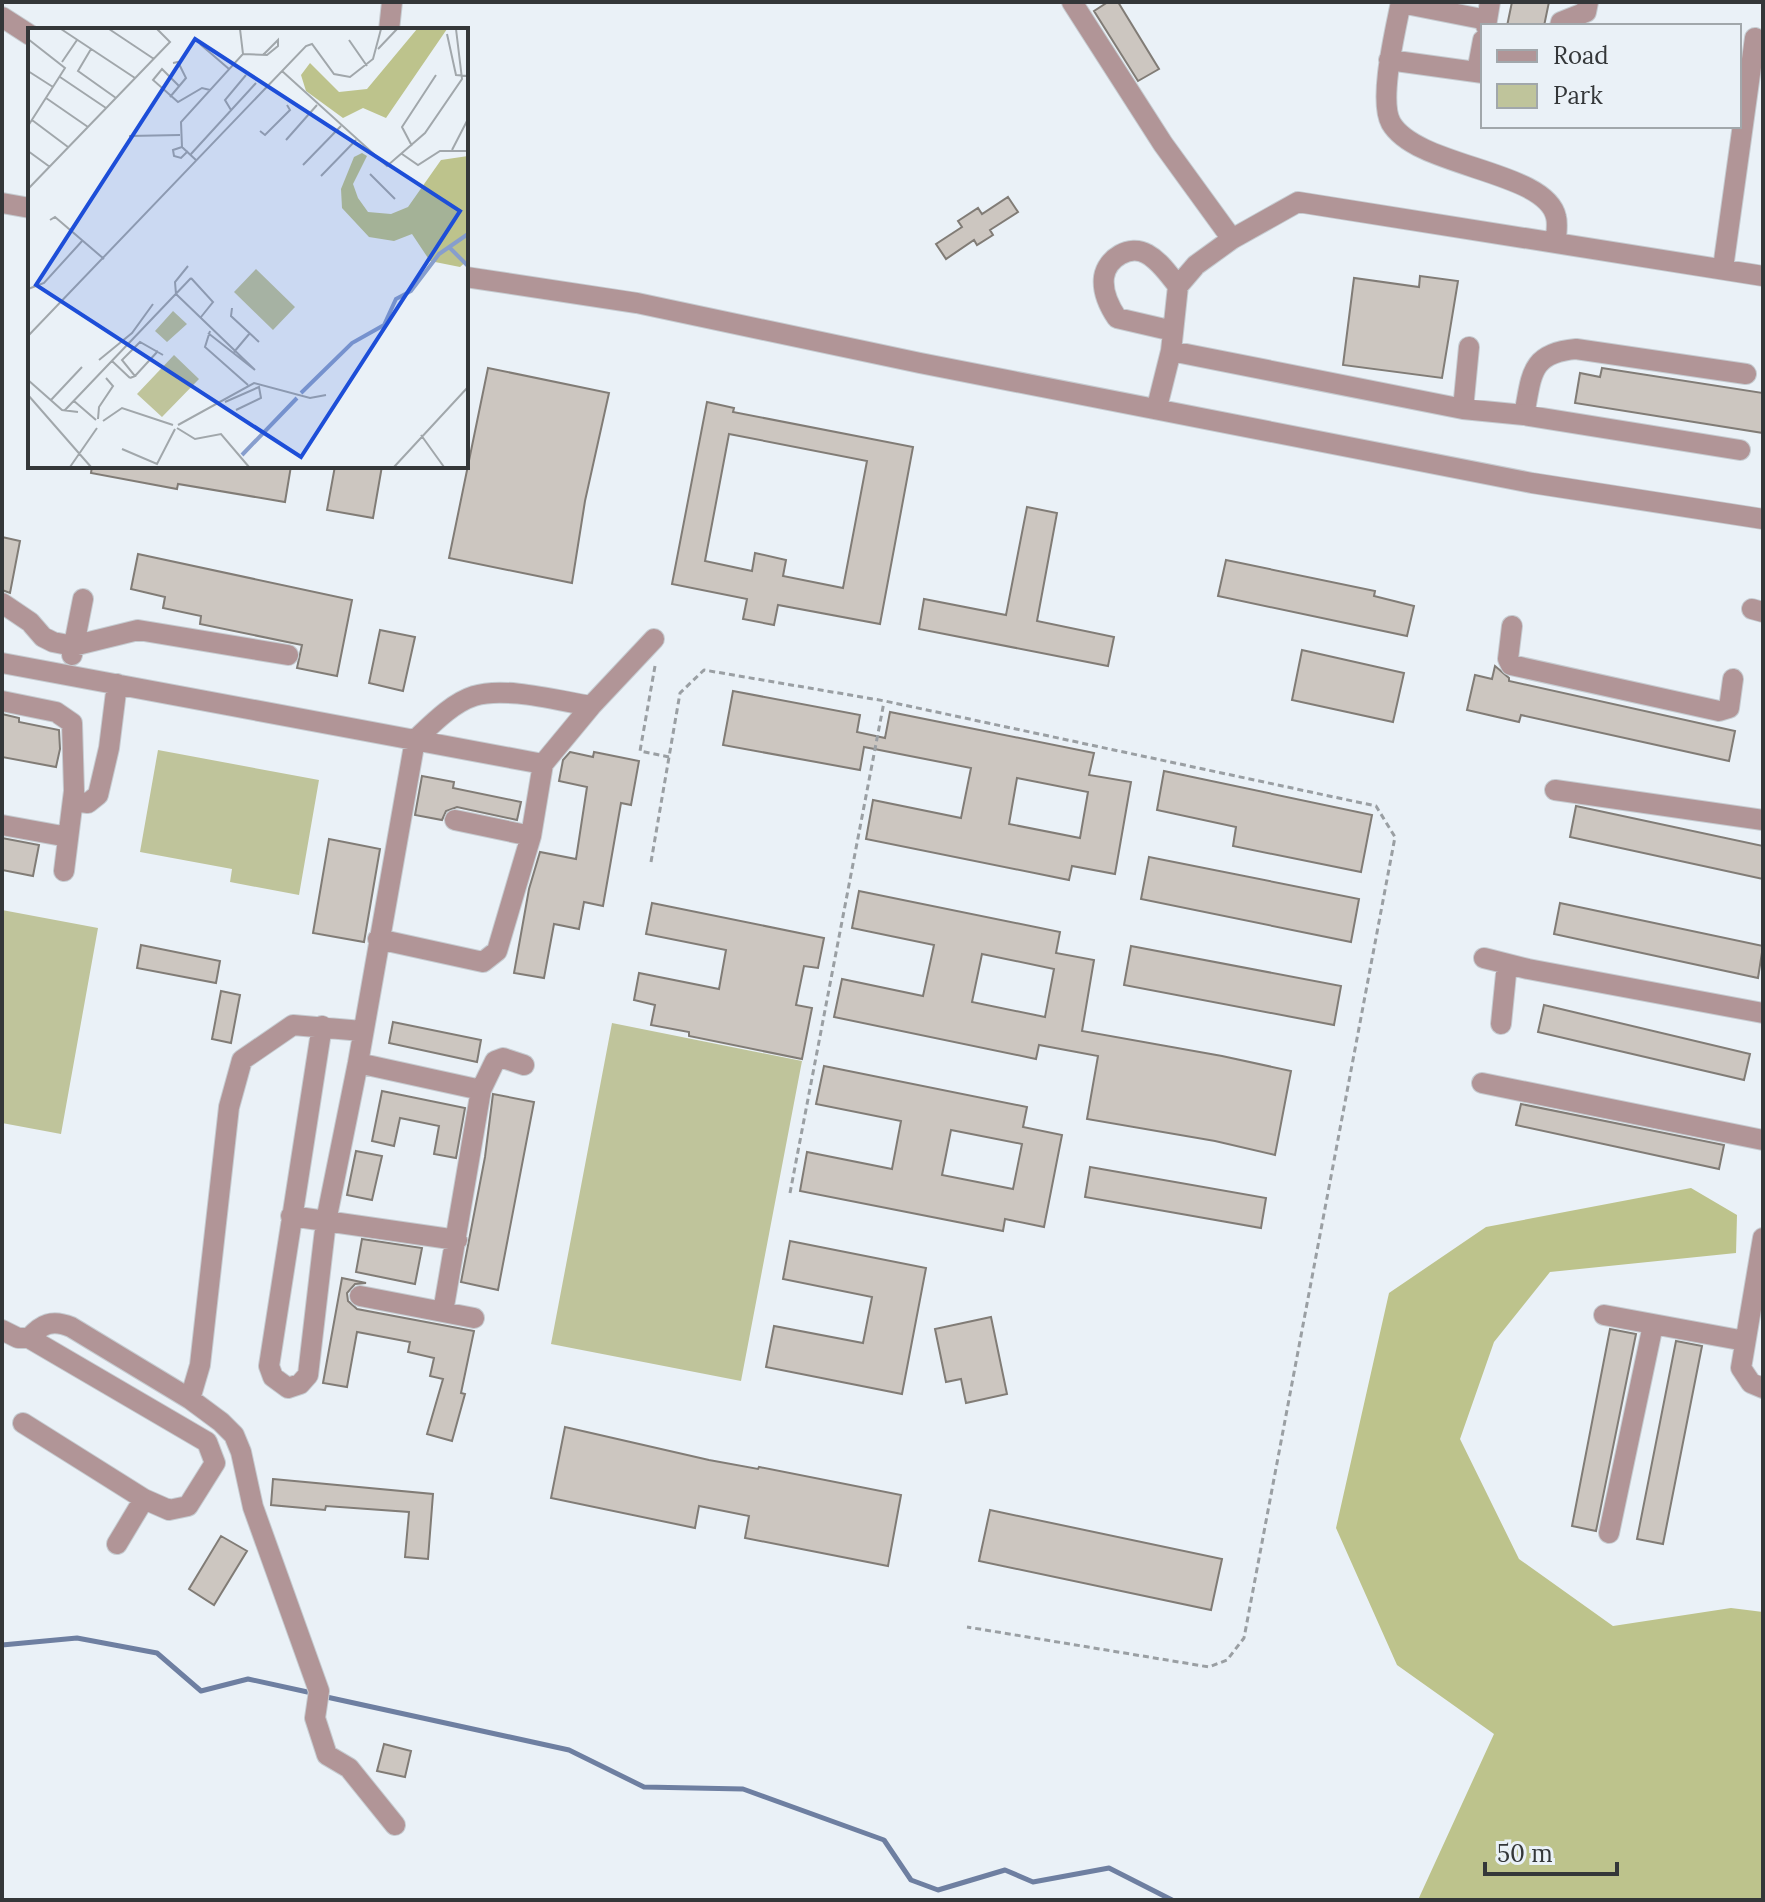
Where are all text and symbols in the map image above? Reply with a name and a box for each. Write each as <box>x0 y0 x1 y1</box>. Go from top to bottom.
legend <box>1481 24 1741 128</box>
inset map <box>28 28 468 468</box>
text: Road <box>1553 40 1609 71</box>
text: Park <box>1553 80 1603 111</box>
scale bar <box>1485 1826 1617 1876</box>
text: 50 m <box>1497 1838 1553 1869</box>

